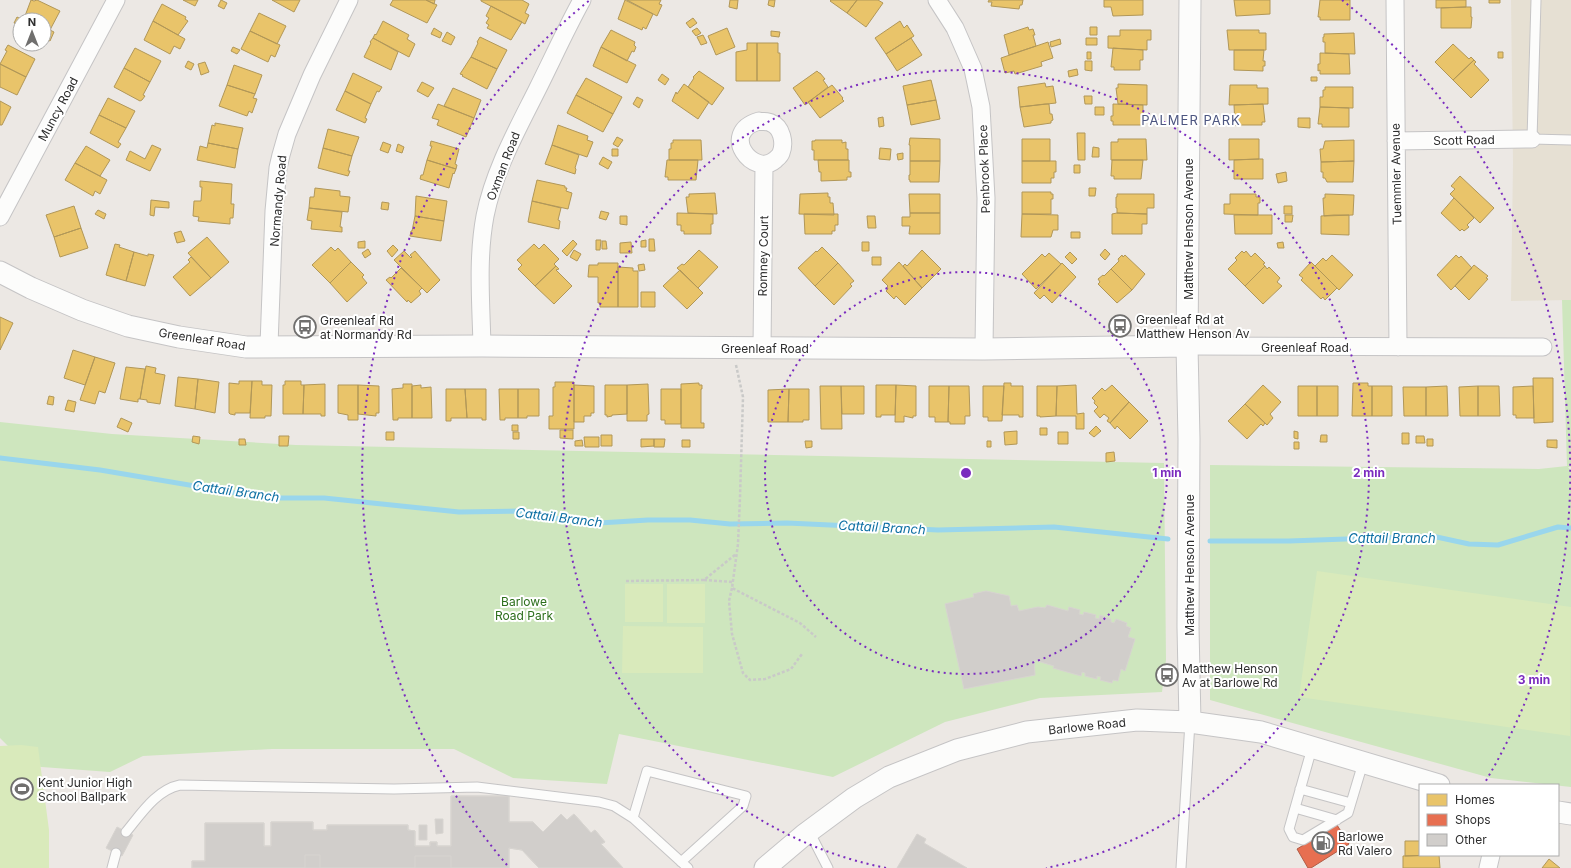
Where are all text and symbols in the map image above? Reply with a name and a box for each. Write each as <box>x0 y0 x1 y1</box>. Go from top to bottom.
north arrow <box>12 12 52 52</box>
text: N <box>28 15 36 29</box>
street label: Muncy Road <box>35 74 81 144</box>
district label: PALMER PARK <box>1141 112 1241 128</box>
street label: Tuemmler Avenue <box>1388 123 1404 225</box>
street label: Penbrook Place <box>975 124 993 214</box>
street label: Oxman Road <box>483 130 523 202</box>
street label: Scott Road <box>1433 132 1495 148</box>
street label: Normandy Road <box>267 155 289 247</box>
street label: Matthew Henson Avenue <box>1181 158 1196 300</box>
street label: Romney Court <box>755 215 771 297</box>
place label: Greenleaf Rd at Matthew Henson Av <box>1136 312 1250 341</box>
place label: Greenleaf Rd at Normandy Rd <box>320 313 412 342</box>
bus stop icon: Greenleaf Rd at Matthew Henson Av <box>1107 313 1133 339</box>
bus stop icon: Greenleaf Rd at Normandy Rd <box>292 314 318 340</box>
street label: Greenleaf Road <box>157 325 247 353</box>
street label: Greenleaf Road <box>1261 340 1349 355</box>
street label: Greenleaf Road <box>721 341 809 356</box>
text: 1 min <box>1152 465 1182 480</box>
text: 2 min <box>1353 465 1385 480</box>
centre of rings <box>959 466 973 480</box>
water label: Cattail Branch <box>192 477 281 505</box>
street label: Matthew Henson Avenue <box>1182 494 1197 636</box>
water label: Cattail Branch <box>515 504 604 530</box>
water label: Cattail Branch <box>838 517 926 537</box>
water label: Cattail Branch <box>1348 530 1436 546</box>
park label: Barlowe Road Park <box>495 594 553 623</box>
place label: Matthew Henson Av at Barlowe Rd <box>1182 661 1278 690</box>
bus stop icon: Matthew Henson Av at Barlowe Rd <box>1154 662 1180 688</box>
text: 3 min <box>1518 672 1550 687</box>
street label: Barlowe Road <box>1047 714 1127 738</box>
place label: Kent Junior High School Ballpark <box>38 775 132 804</box>
sports icon: Kent Junior High School Ballpark <box>9 776 35 802</box>
legend <box>1419 784 1559 856</box>
text: Homes <box>1455 792 1495 807</box>
text: Shops <box>1455 812 1491 827</box>
place label: Barlowe Rd Valero <box>1338 829 1392 858</box>
fuel station icon: Barlowe Rd Valero <box>1310 830 1336 856</box>
text: Other <box>1455 832 1487 847</box>

